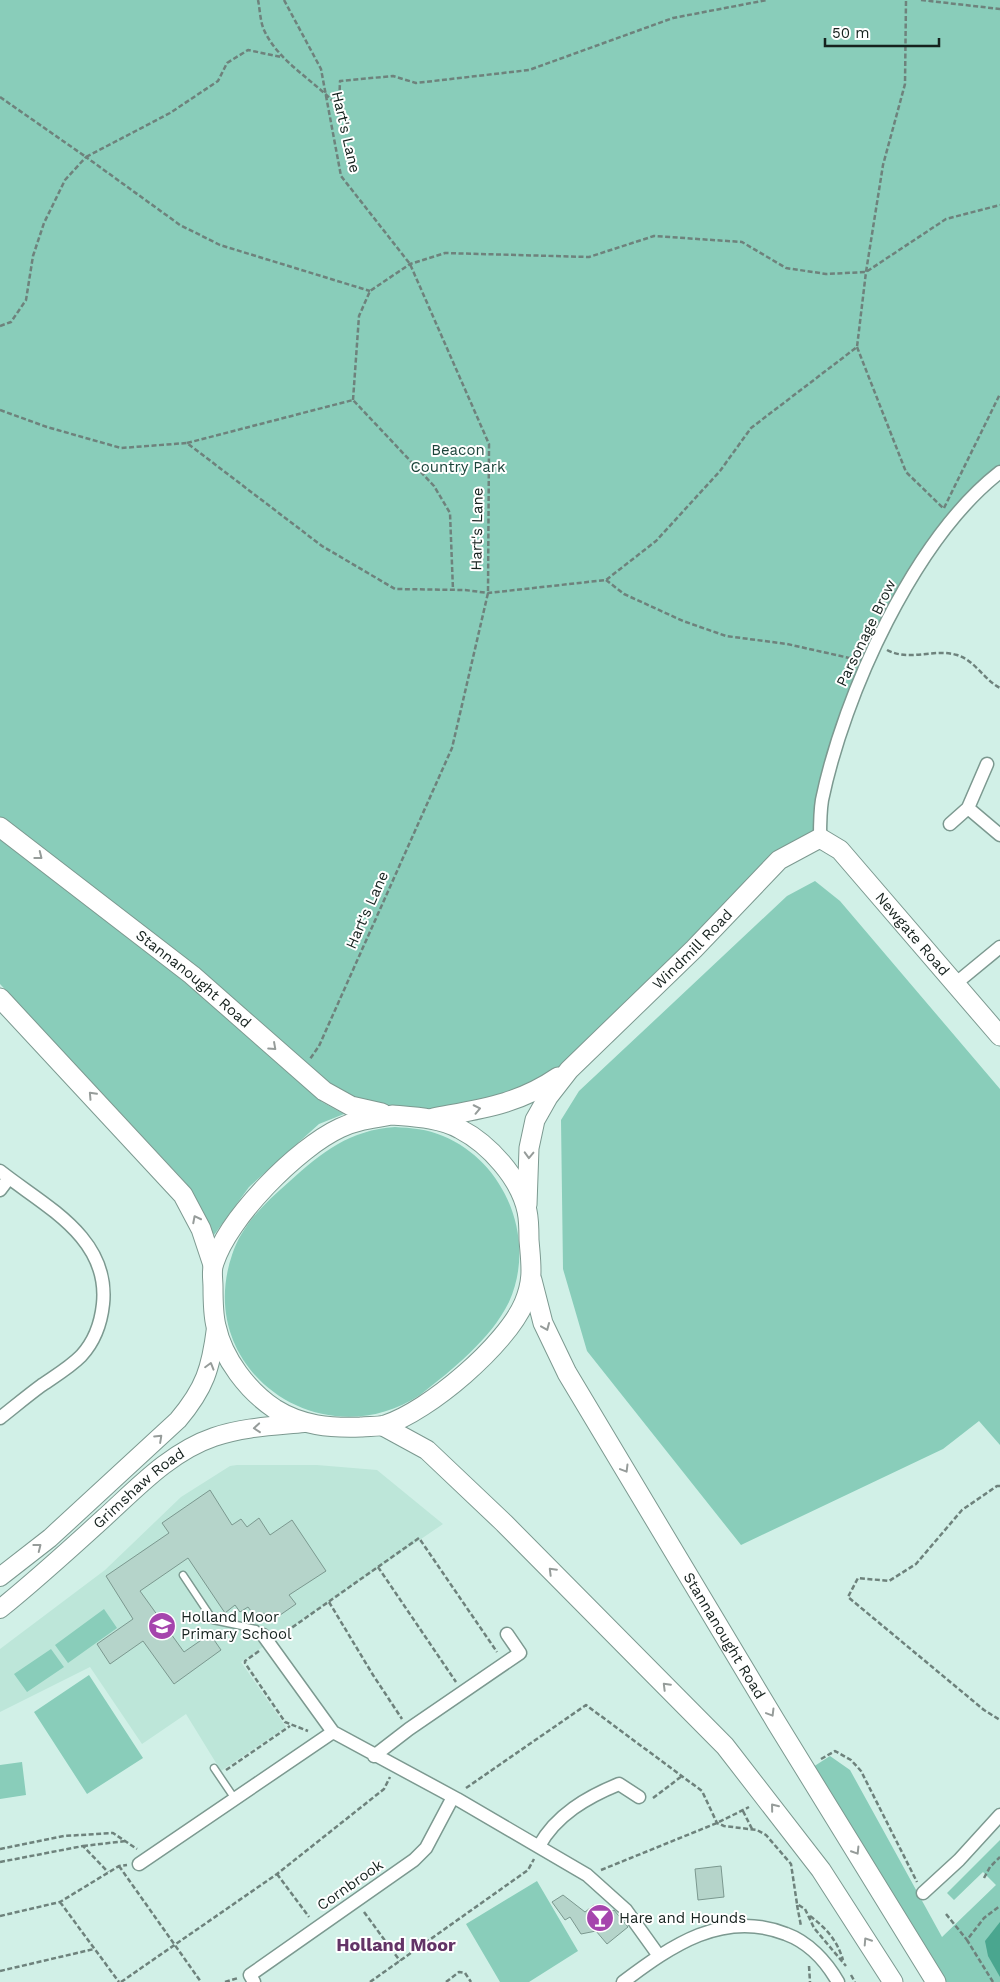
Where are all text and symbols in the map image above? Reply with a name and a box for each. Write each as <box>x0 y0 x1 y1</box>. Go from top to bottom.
scale bar <box>825 15 939 47</box>
text: 50 m <box>832 24 869 42</box>
street label: Hart's Lane <box>328 89 364 175</box>
park label: Beacon Country Park <box>411 441 506 476</box>
street label: Hart's Lane <box>467 487 487 571</box>
street label: Parsonage Brow <box>832 576 900 689</box>
one-way arrow <box>33 850 43 859</box>
street label: Hart's Lane <box>342 868 392 952</box>
street label: Newgate Road <box>871 889 953 980</box>
street label: Windmill Road <box>649 905 736 993</box>
street label: Stannanought Road <box>132 926 255 1032</box>
one-way arrow <box>268 1042 277 1051</box>
one-way arrow <box>89 1092 98 1101</box>
one-way arrow <box>473 1105 481 1115</box>
one-way arrow <box>523 1152 534 1160</box>
one-way arrow <box>192 1216 202 1225</box>
one-way arrow <box>539 1322 550 1331</box>
one-way arrow <box>204 1363 214 1371</box>
one-way arrow <box>253 1422 261 1433</box>
one-way arrow <box>153 1434 162 1443</box>
street label: Grimshaw Road <box>89 1444 188 1532</box>
one-way arrow <box>618 1463 628 1472</box>
one-way arrow <box>33 1543 42 1552</box>
one-way arrow <box>549 1567 558 1576</box>
street label: Stannanought Road <box>679 1569 769 1702</box>
place label: Holland Moor Primary School <box>181 1608 292 1643</box>
school or university icon: Holland Moor Primary School <box>147 1611 177 1641</box>
one-way arrow <box>663 1683 672 1692</box>
one-way arrow <box>764 1708 774 1717</box>
one-way arrow <box>772 1804 780 1813</box>
one-way arrow <box>850 1846 860 1855</box>
street label: Cornbrook <box>314 1855 387 1914</box>
bar icon: Hare and Hounds <box>585 1903 615 1933</box>
place label: Hare and Hounds <box>619 1909 746 1927</box>
district label: Holland Moor <box>336 1934 456 1955</box>
one-way arrow <box>863 1937 873 1946</box>

